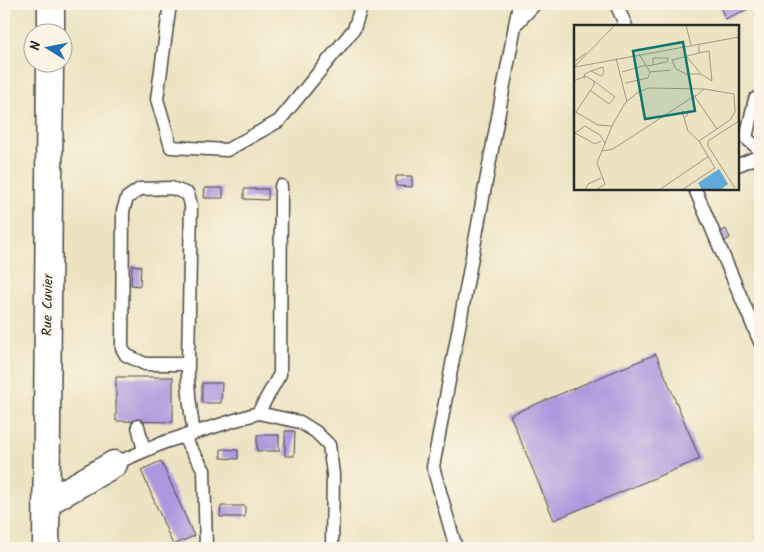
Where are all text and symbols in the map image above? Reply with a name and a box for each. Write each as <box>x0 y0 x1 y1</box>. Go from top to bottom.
north arrow <box>22 22 72 72</box>
inset map <box>574 25 739 190</box>
text: N <box>25 39 48 52</box>
street label: Rue Cuvier <box>36 272 60 336</box>

